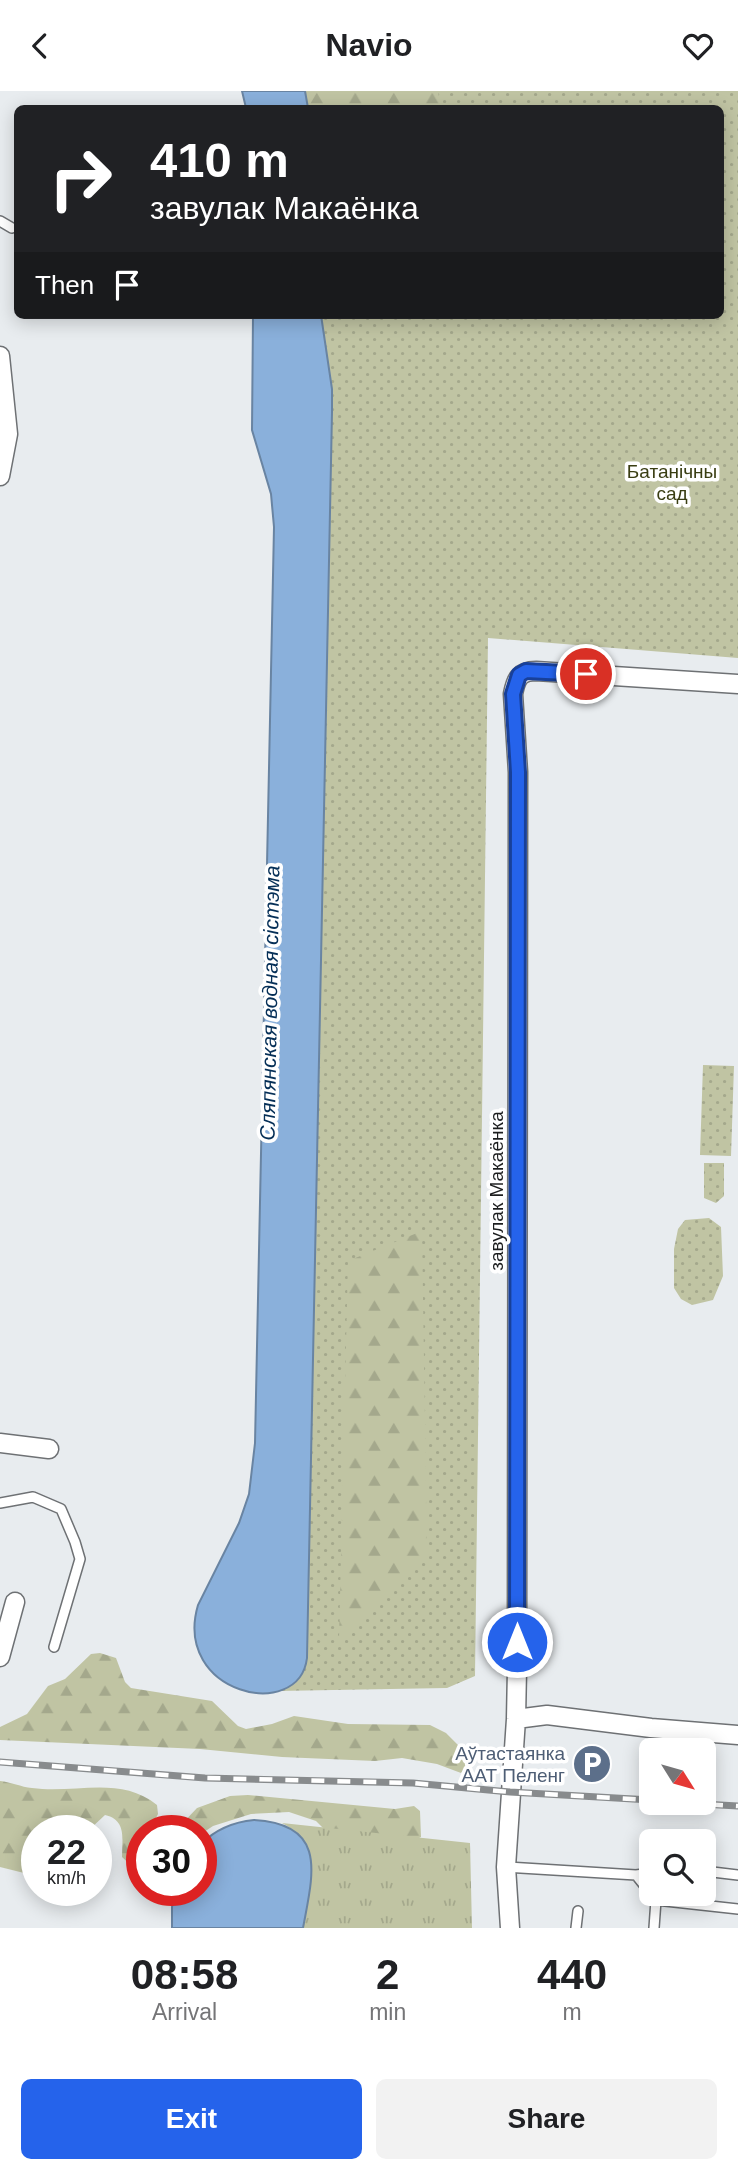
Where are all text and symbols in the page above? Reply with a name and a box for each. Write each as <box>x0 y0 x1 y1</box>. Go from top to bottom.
icon: back <box>21 27 59 65</box>
text: Navio <box>325 27 413 63</box>
icon: heart <box>679 27 717 65</box>
icon: right <box>35 133 126 224</box>
text: 410 m <box>150 133 289 187</box>
text: завулак Макаёнка <box>150 190 419 226</box>
icon: arrive <box>108 266 146 304</box>
text: Then <box>35 270 94 300</box>
park label: Батанічны сад <box>627 461 717 504</box>
pin <box>556 644 616 704</box>
icon: arrive <box>567 655 605 693</box>
water label: Сляпянская водная сістэма <box>256 865 283 1141</box>
street label: завулак Макаёнка <box>486 1111 507 1271</box>
position arrow <box>480 1605 554 1679</box>
north arrow <box>639 1738 716 1815</box>
map controls <box>639 1738 716 1906</box>
place label: Аўтастаянка ААТ Пеленг <box>455 1743 565 1786</box>
parking icon: Аўтастаянка ААТ Пеленг <box>571 1743 613 1785</box>
speed limit sign: 30 <box>126 1815 217 1906</box>
button: search <box>639 1829 716 1906</box>
text: 22 <box>47 1832 86 1871</box>
text: km/h <box>47 1868 86 1888</box>
text: 08:58 <box>131 1951 238 1998</box>
text: 2 <box>376 1951 399 1998</box>
text: 440 <box>537 1951 607 1998</box>
text: Arrival <box>152 1999 217 2025</box>
text: min <box>369 1999 406 2025</box>
text: m <box>563 1999 582 2025</box>
button: Exit <box>21 2079 362 2159</box>
button: Share <box>376 2079 717 2159</box>

